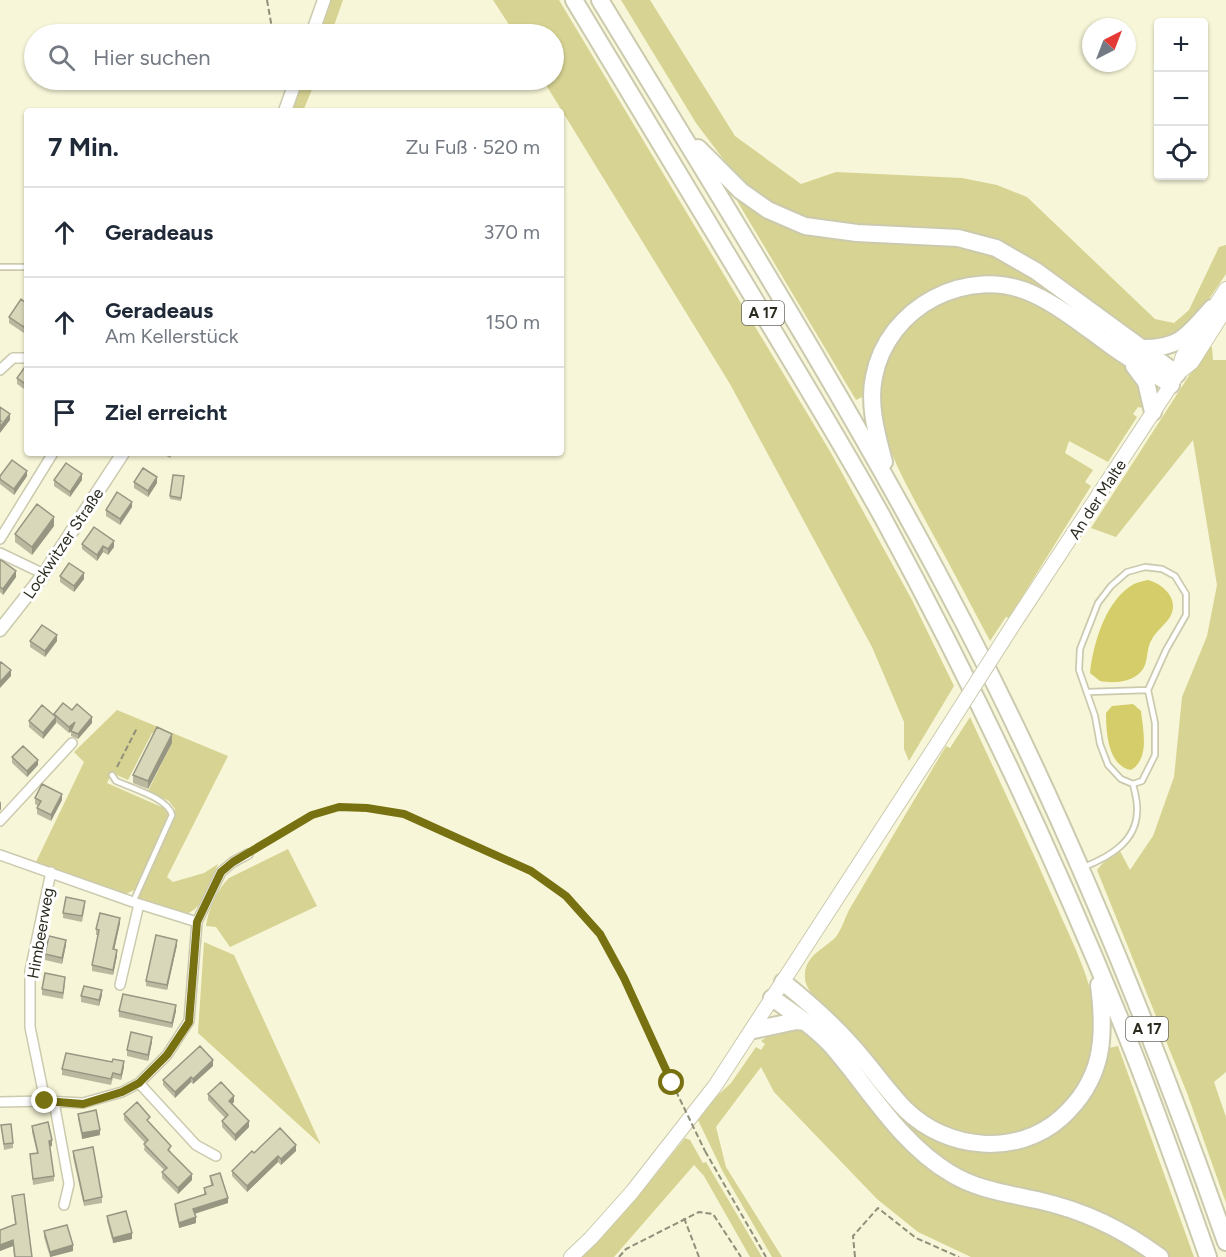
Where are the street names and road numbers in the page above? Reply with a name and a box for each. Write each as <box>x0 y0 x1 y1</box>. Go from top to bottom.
road number: A 17 <box>742 301 784 325</box>
street label: An der Malte <box>1065 456 1130 543</box>
street label: Lockwitzer Straße <box>19 484 108 602</box>
street label: Himbeerweg <box>23 886 58 980</box>
road number: A 17 <box>1126 1017 1168 1041</box>

